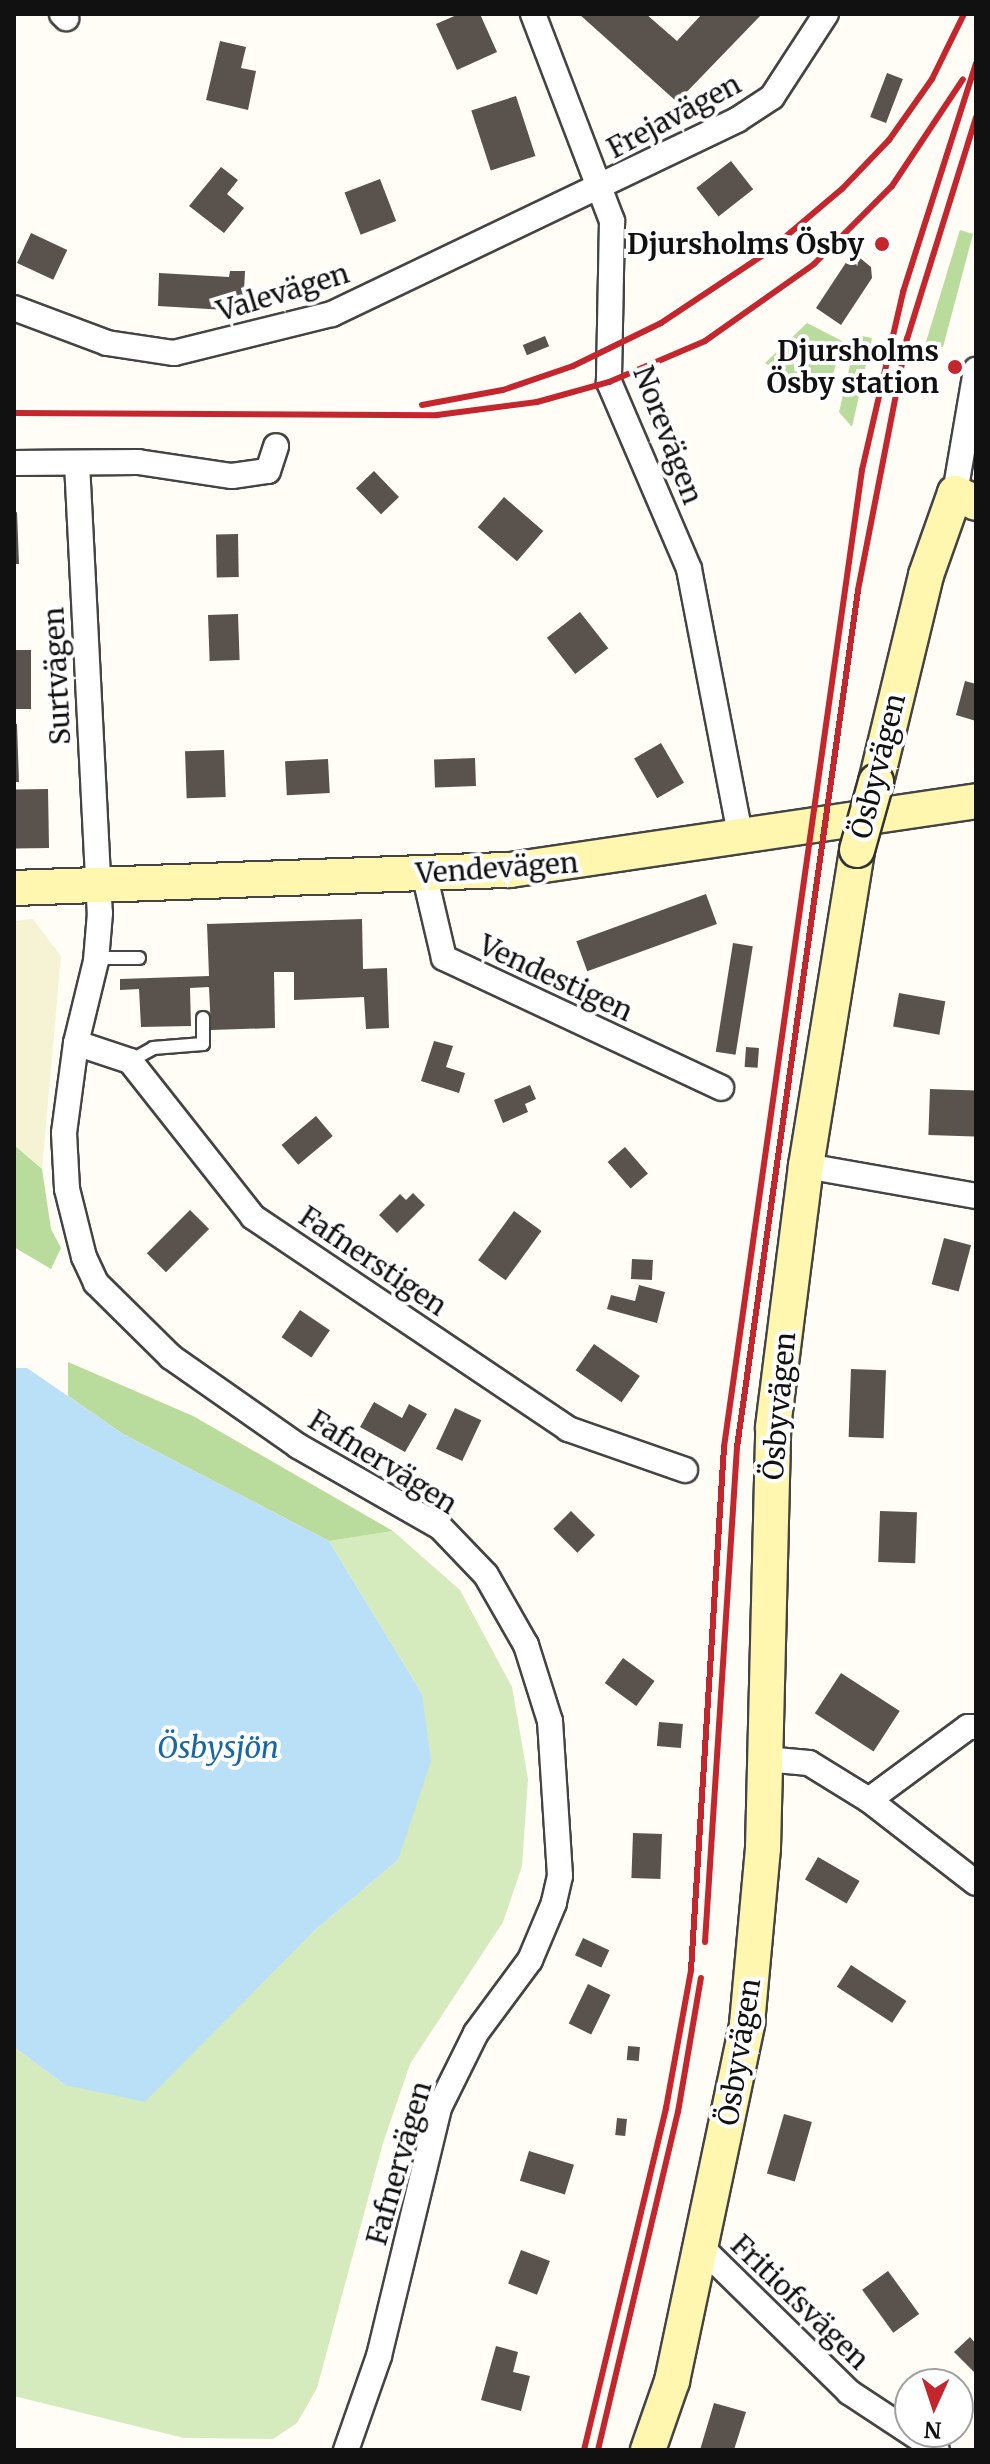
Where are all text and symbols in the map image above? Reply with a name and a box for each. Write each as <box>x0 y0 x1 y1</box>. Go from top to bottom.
street label: Frejavägen <box>601 67 747 165</box>
place label: Djursholms Ösby <box>627 227 864 261</box>
marker: Djursholms Ösby <box>871 233 893 255</box>
street label: Valevägen <box>213 256 353 328</box>
place label: Djursholms Ösby station <box>766 334 939 400</box>
marker: Djursholms Ösby station <box>946 358 964 376</box>
street label: Norevägen <box>626 361 710 509</box>
street label: Surtvägen <box>37 606 77 746</box>
street label: Ösbyvägen <box>844 690 912 842</box>
street label: Vendevägen <box>415 846 579 890</box>
street label: Vendestigen <box>474 928 638 1028</box>
street label: Fafnerstigen <box>293 1199 453 1323</box>
street label: Ösbyvägen <box>756 1331 802 1481</box>
street label: Fafnervägen <box>302 1403 464 1521</box>
water label: Ösbysjön <box>157 1729 279 1765</box>
street label: Ösbyvägen <box>711 1976 767 2128</box>
street label: Fafnervägen <box>360 2077 438 2249</box>
street label: Fritiofsvägen <box>724 2228 876 2376</box>
north arrow <box>894 2368 974 2448</box>
text: N <box>923 2416 942 2444</box>

